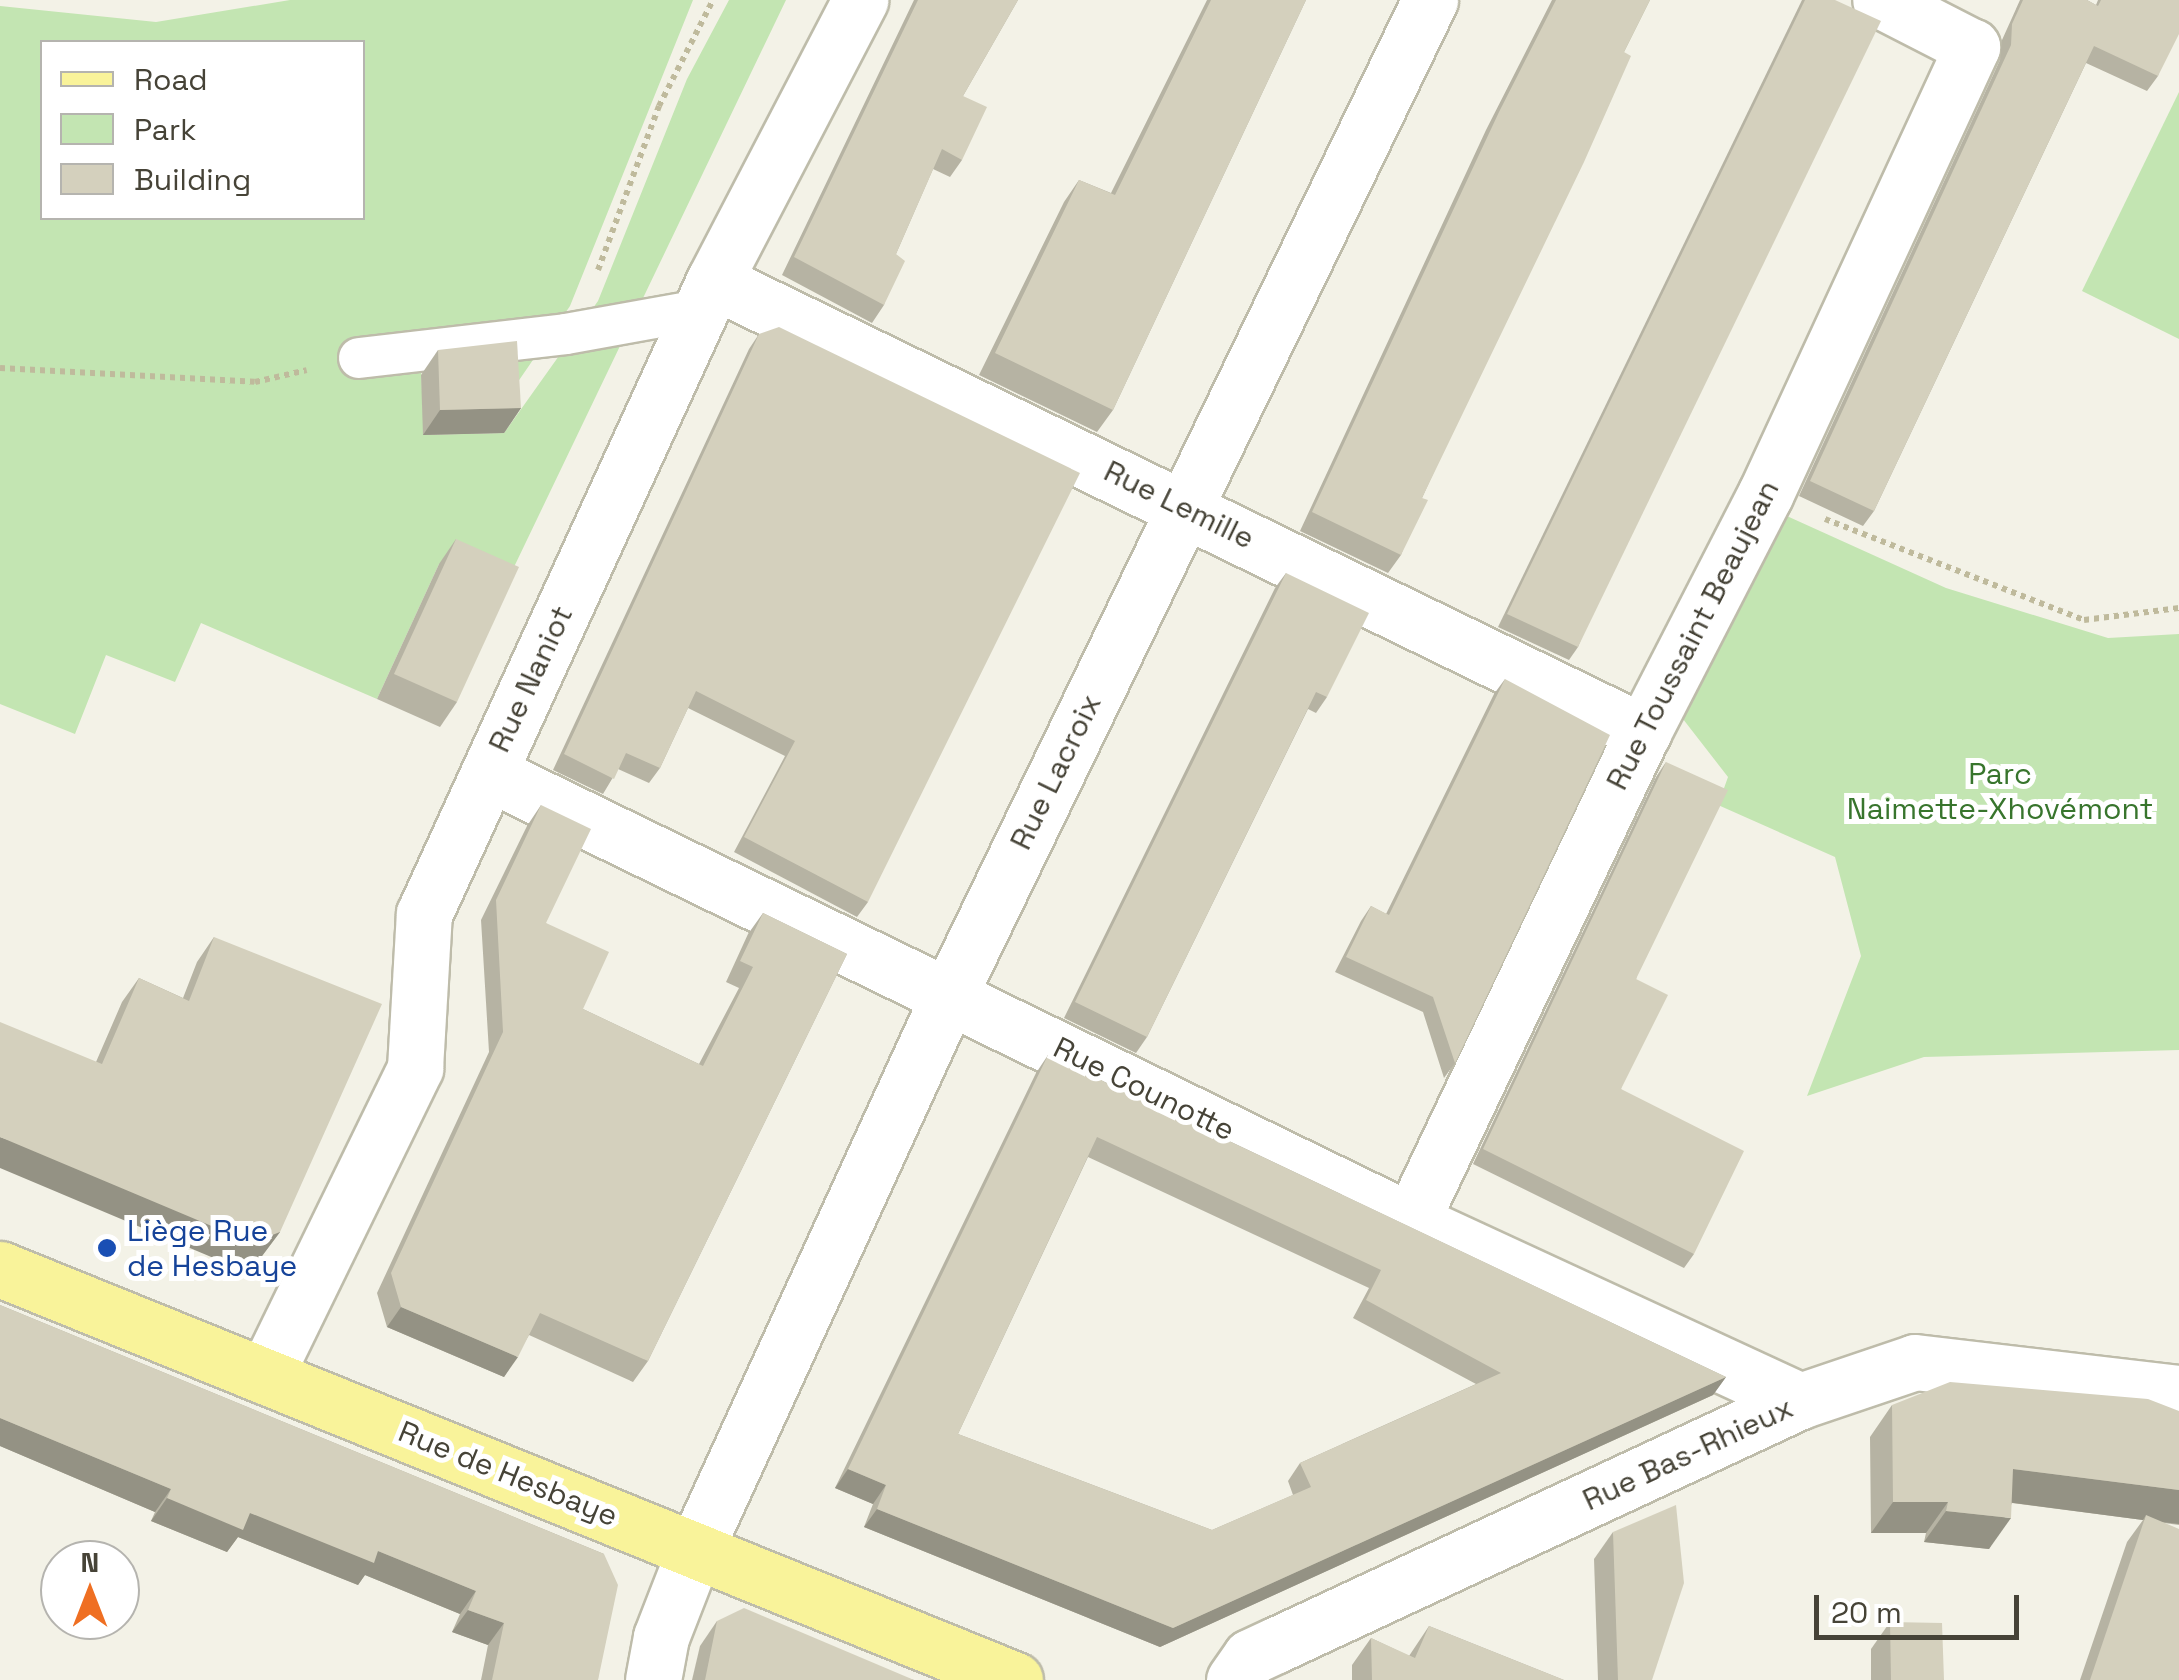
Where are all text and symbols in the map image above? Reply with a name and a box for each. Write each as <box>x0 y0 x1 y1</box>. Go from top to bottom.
legend <box>40 40 365 220</box>
text: Road <box>134 60 208 99</box>
text: Park <box>134 110 196 149</box>
text: Building <box>134 160 251 199</box>
street label: Rue Lemille <box>1098 453 1260 557</box>
street label: Rue Toussaint Beaujean <box>1599 474 1787 796</box>
street label: Rue Naniot <box>481 600 581 758</box>
street label: Rue Lacroix <box>1003 688 1109 856</box>
park label: Parc Naimette-Xhovémont <box>1847 756 2153 826</box>
street label: Rue Counotte <box>1048 1030 1240 1148</box>
place label: Liège Rue de Hesbaye <box>127 1213 297 1284</box>
marker: Liège Rue de Hesbaye <box>96 1237 118 1259</box>
street label: Rue Bas-Rhieux <box>1577 1390 1799 1518</box>
street label: Rue de Hesbaye <box>393 1414 623 1534</box>
north arrow <box>40 1540 140 1640</box>
text: N <box>81 1544 99 1580</box>
scale bar <box>1819 1575 2024 1637</box>
text: 20 m <box>1831 1593 1902 1632</box>

